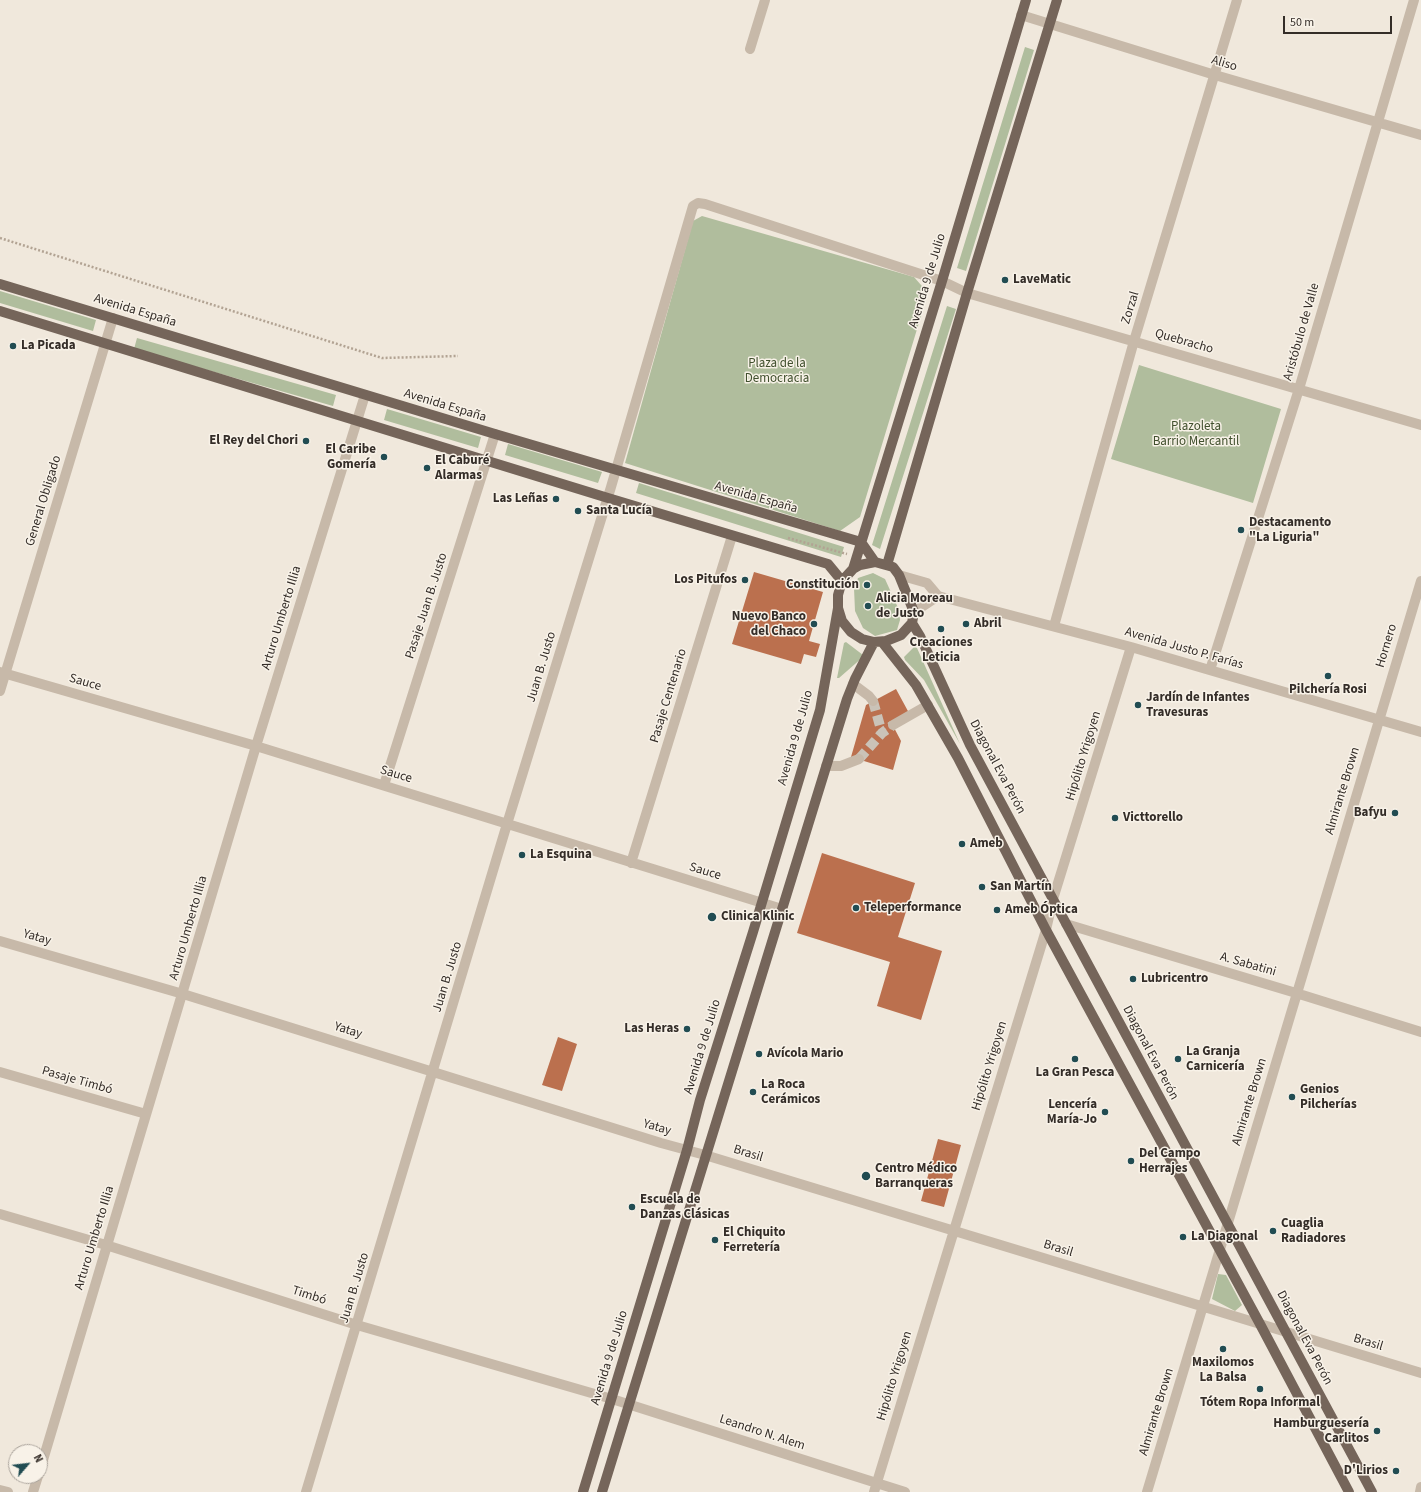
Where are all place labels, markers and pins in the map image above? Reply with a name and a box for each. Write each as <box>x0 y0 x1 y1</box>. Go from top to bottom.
place label: LaveMatic <box>1013 272 1071 288</box>
marker: LaveMatic <box>1000 275 1010 285</box>
place label: La Picada <box>21 338 76 354</box>
marker: La Picada <box>8 341 18 351</box>
place label: El Rey del Chori <box>209 433 298 449</box>
marker: El Rey del Chori <box>301 436 311 446</box>
place label: El Caribe Gomería <box>325 442 376 473</box>
marker: El Caribe Gomería <box>379 452 389 462</box>
place label: El Caburé Alarmas <box>435 453 489 484</box>
marker: El Caburé Alarmas <box>422 463 432 473</box>
place label: Las Leñas <box>493 491 548 507</box>
marker: Las Leñas <box>551 494 561 504</box>
place label: Santa Lucía <box>586 503 652 519</box>
marker: Santa Lucía <box>573 506 583 516</box>
place label: Destacamento "La Liguria" <box>1249 515 1331 546</box>
marker: Destacamento "La Liguria" <box>1236 525 1246 535</box>
place label: Los Pitufos <box>674 572 737 588</box>
marker: Los Pitufos <box>740 575 750 585</box>
place label: Constitución <box>786 577 859 593</box>
marker: Constitución <box>862 580 872 590</box>
place label: Alicia Moreau de Justo <box>876 591 953 622</box>
marker: Alicia Moreau de Justo <box>863 601 873 611</box>
place label: Nuevo Banco del Chaco <box>732 609 806 640</box>
place label: Abril <box>974 616 1001 632</box>
marker: Nuevo Banco del Chaco <box>809 619 819 629</box>
marker: Abril <box>961 619 971 629</box>
marker: Creaciones Leticia <box>936 624 946 634</box>
place label: Creaciones Leticia <box>910 635 972 666</box>
marker: Pilchería Rosi <box>1323 671 1333 681</box>
place label: Pilchería Rosi <box>1289 682 1367 698</box>
place label: Jardín de Infantes Travesuras <box>1146 690 1249 721</box>
marker: Jardín de Infantes Travesuras <box>1133 700 1143 710</box>
place label: Bafyu <box>1354 805 1387 821</box>
marker: Bafyu <box>1390 808 1400 818</box>
place label: Victtorello <box>1123 810 1183 826</box>
marker: Victtorello <box>1110 813 1120 823</box>
place label: Ameb <box>970 836 1003 852</box>
marker: Ameb <box>957 839 967 849</box>
place label: La Esquina <box>530 847 592 863</box>
marker: La Esquina <box>517 850 527 860</box>
place label: San Martín <box>990 879 1052 895</box>
marker: San Martín <box>977 882 987 892</box>
place label: Teleperformance <box>864 900 961 916</box>
place label: Ameb Óptica <box>1005 902 1078 918</box>
marker: Teleperformance <box>851 903 861 913</box>
marker: Ameb Óptica <box>992 905 1002 915</box>
place label: Clinica Klinic <box>721 909 795 925</box>
marker: Clinica Klinic <box>706 911 718 923</box>
place label: Lubricentro <box>1141 971 1208 987</box>
marker: Lubricentro <box>1128 974 1138 984</box>
place label: Las Heras <box>624 1021 679 1037</box>
marker: Las Heras <box>682 1024 692 1034</box>
place label: La Granja Carnicería <box>1186 1044 1245 1075</box>
place label: Avícola Mario <box>767 1046 843 1062</box>
marker: Avícola Mario <box>754 1049 764 1059</box>
marker: La Gran Pesca <box>1070 1054 1080 1064</box>
marker: La Granja Carnicería <box>1173 1054 1183 1064</box>
place label: La Gran Pesca <box>1036 1065 1114 1081</box>
place label: La Roca Cerámicos <box>761 1077 820 1108</box>
place label: Genios Pilcherías <box>1300 1082 1357 1113</box>
marker: La Roca Cerámicos <box>748 1087 758 1097</box>
marker: Genios Pilcherías <box>1287 1092 1297 1102</box>
place label: Lencería María-Jo <box>1047 1097 1097 1128</box>
marker: Lencería María-Jo <box>1100 1107 1110 1117</box>
place label: Del Campo Herrajes <box>1139 1146 1201 1177</box>
marker: Del Campo Herrajes <box>1126 1156 1136 1166</box>
place label: Centro Médico Barranqueras <box>875 1161 957 1192</box>
marker: Centro Médico Barranqueras <box>860 1170 872 1182</box>
place label: Escuela de Danzas Clásicas <box>640 1192 730 1223</box>
marker: Escuela de Danzas Clásicas <box>627 1202 637 1212</box>
place label: Cuaglia Radiadores <box>1281 1216 1346 1247</box>
place label: El Chiquito Ferretería <box>723 1225 785 1256</box>
marker: Cuaglia Radiadores <box>1268 1226 1278 1236</box>
place label: La Diagonal <box>1191 1229 1258 1245</box>
marker: La Diagonal <box>1178 1232 1188 1242</box>
marker: El Chiquito Ferretería <box>710 1235 720 1245</box>
marker: Maxilomos La Balsa <box>1218 1344 1228 1354</box>
place label: Maxilomos La Balsa <box>1192 1355 1254 1386</box>
marker: Tótem Ropa Informal <box>1255 1384 1265 1394</box>
place label: Tótem Ropa Informal <box>1200 1395 1320 1411</box>
place label: Hamburguesería Carlitos <box>1273 1416 1369 1447</box>
marker: Hamburguesería Carlitos <box>1372 1426 1382 1436</box>
place label: D'Lirios <box>1344 1463 1388 1479</box>
marker: D'Lirios <box>1391 1466 1401 1476</box>

